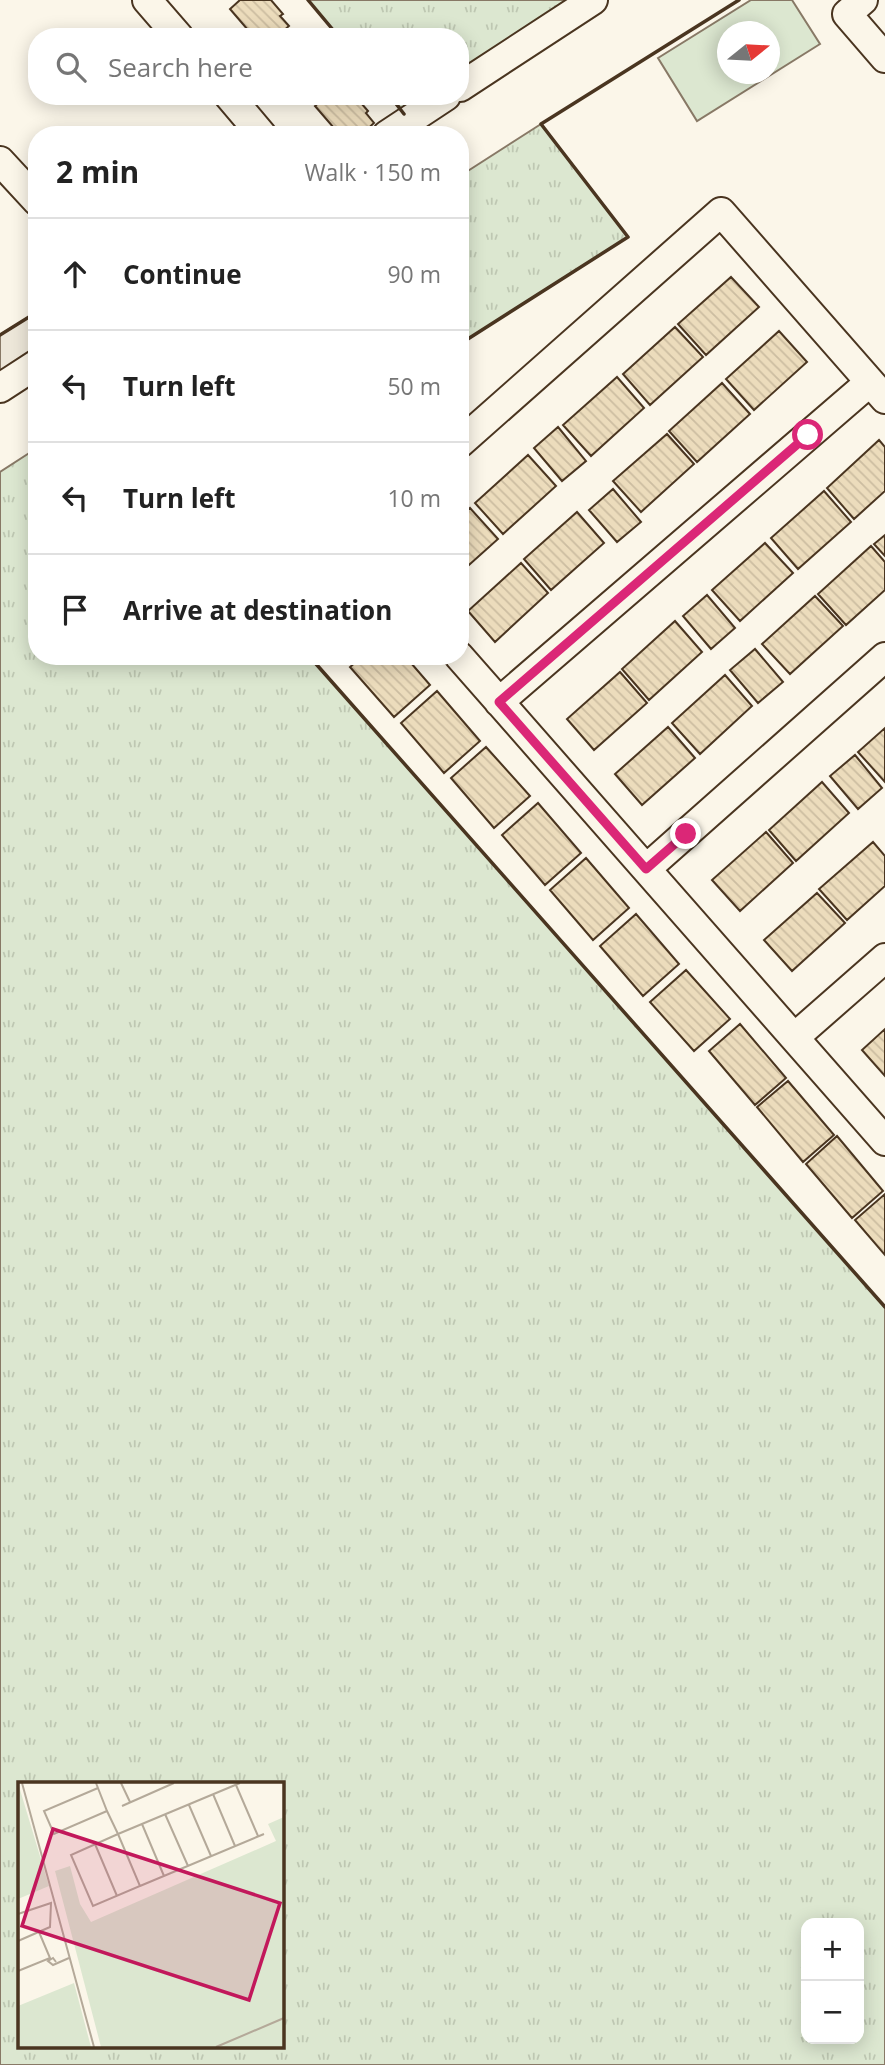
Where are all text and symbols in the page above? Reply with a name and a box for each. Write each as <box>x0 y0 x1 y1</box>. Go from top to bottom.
north arrow <box>717 21 780 84</box>
search box <box>28 28 469 105</box>
icon: search <box>52 48 90 86</box>
text: Search here <box>108 49 253 85</box>
text: 2 min <box>56 151 139 192</box>
text: Walk · 150 m <box>304 156 441 188</box>
icon: ahead <box>56 255 94 293</box>
text: Continue <box>123 256 242 292</box>
text: 90 m <box>387 258 441 290</box>
icon: left <box>56 367 94 405</box>
text: Turn left <box>123 368 235 404</box>
text: 50 m <box>387 370 441 402</box>
route start <box>792 419 823 450</box>
icon: left <box>56 479 94 517</box>
text: Turn left <box>123 480 235 516</box>
text: 10 m <box>387 482 441 514</box>
icon: arrive <box>56 591 94 629</box>
text: Arrive at destination <box>123 592 392 628</box>
route end <box>670 818 701 849</box>
inset map <box>18 1782 284 2048</box>
map controls <box>801 1918 864 2044</box>
button: + <box>801 1918 864 1981</box>
button: − <box>801 1981 864 2044</box>

